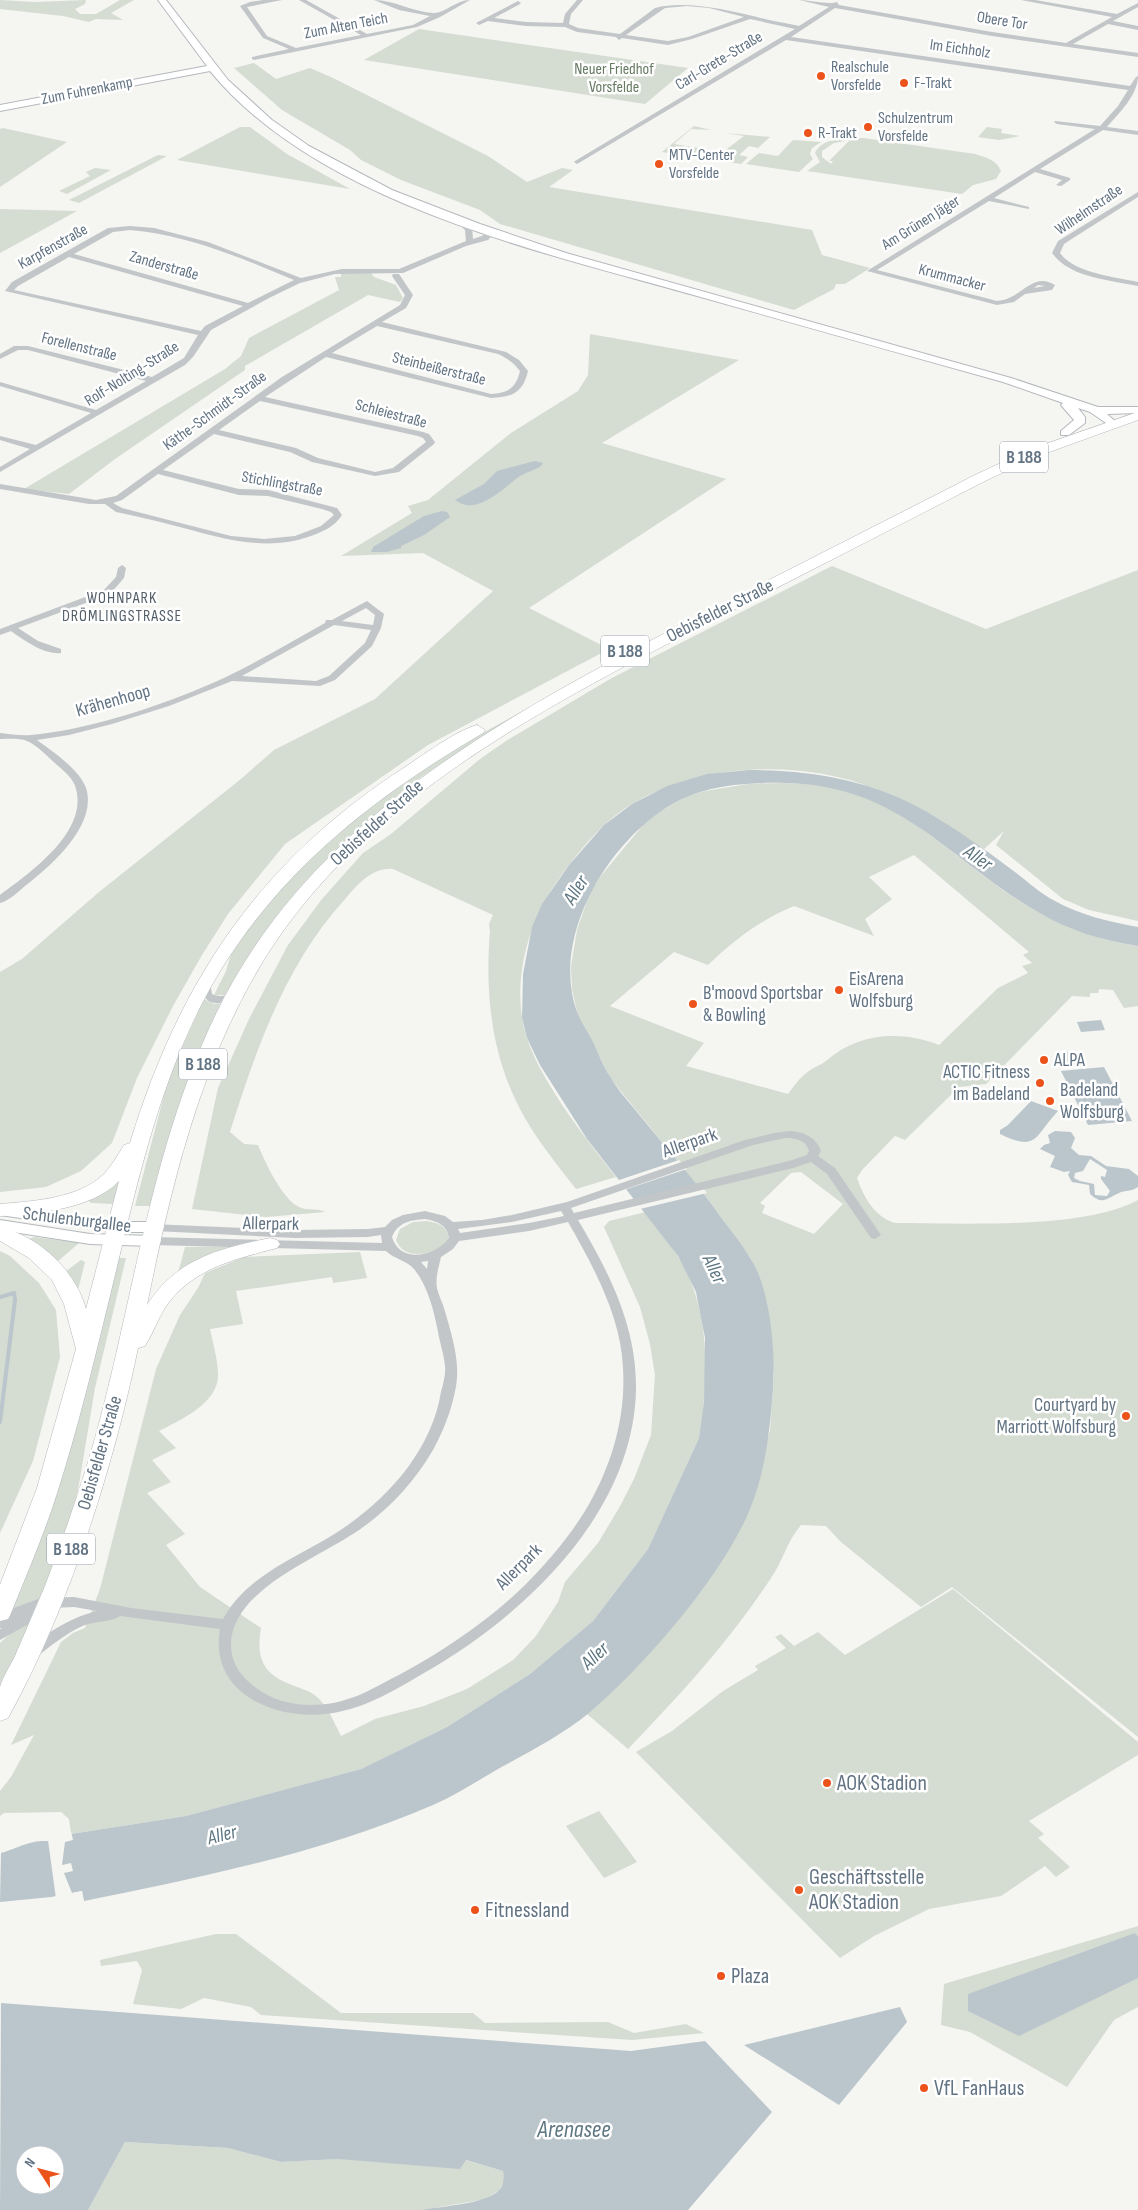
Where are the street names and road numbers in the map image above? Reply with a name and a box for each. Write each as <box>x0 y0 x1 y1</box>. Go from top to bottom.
street label: Obere Tor <box>975 8 1029 34</box>
street label: Zum Alten Teich <box>303 9 389 43</box>
street label: Carl-Grete-Straße <box>672 28 766 94</box>
street label: Im Eichholz <box>928 35 992 63</box>
street label: Zum Fuhrenkamp <box>40 73 134 109</box>
street label: Wilhelmstraße <box>1052 181 1126 239</box>
street label: Am Grünen Jäger <box>877 191 964 255</box>
street label: Karpfenstraße <box>15 220 91 274</box>
street label: Zanderstraße <box>127 247 201 285</box>
street label: Krummacker <box>916 260 988 296</box>
street label: Forellenstraße <box>39 328 119 366</box>
street label: Rolf-Nolting-Straße <box>81 337 183 411</box>
street label: Steinbeißerstraße <box>390 348 488 390</box>
street label: Käthe-Schmidt-Straße <box>160 367 270 455</box>
street label: Schleiestraße <box>353 395 429 433</box>
road number: B 188 <box>1000 442 1048 472</box>
street label: Stichlingstraße <box>240 468 324 500</box>
street label: Oebisfelder Straße <box>662 574 778 648</box>
road number: B 188 <box>601 636 649 666</box>
street label: Krähenhoop <box>73 679 153 723</box>
street label: Oebisfelder Straße <box>326 775 428 871</box>
road number: B 188 <box>179 1048 227 1080</box>
street label: Allerpark <box>659 1123 721 1163</box>
street label: Schulenburgallee <box>22 1202 132 1238</box>
street label: Allerpark <box>242 1212 300 1236</box>
street label: Oebisfelder Straße <box>73 1393 127 1513</box>
road number: B 188 <box>47 1534 95 1565</box>
street label: Allerpark <box>490 1538 548 1596</box>

